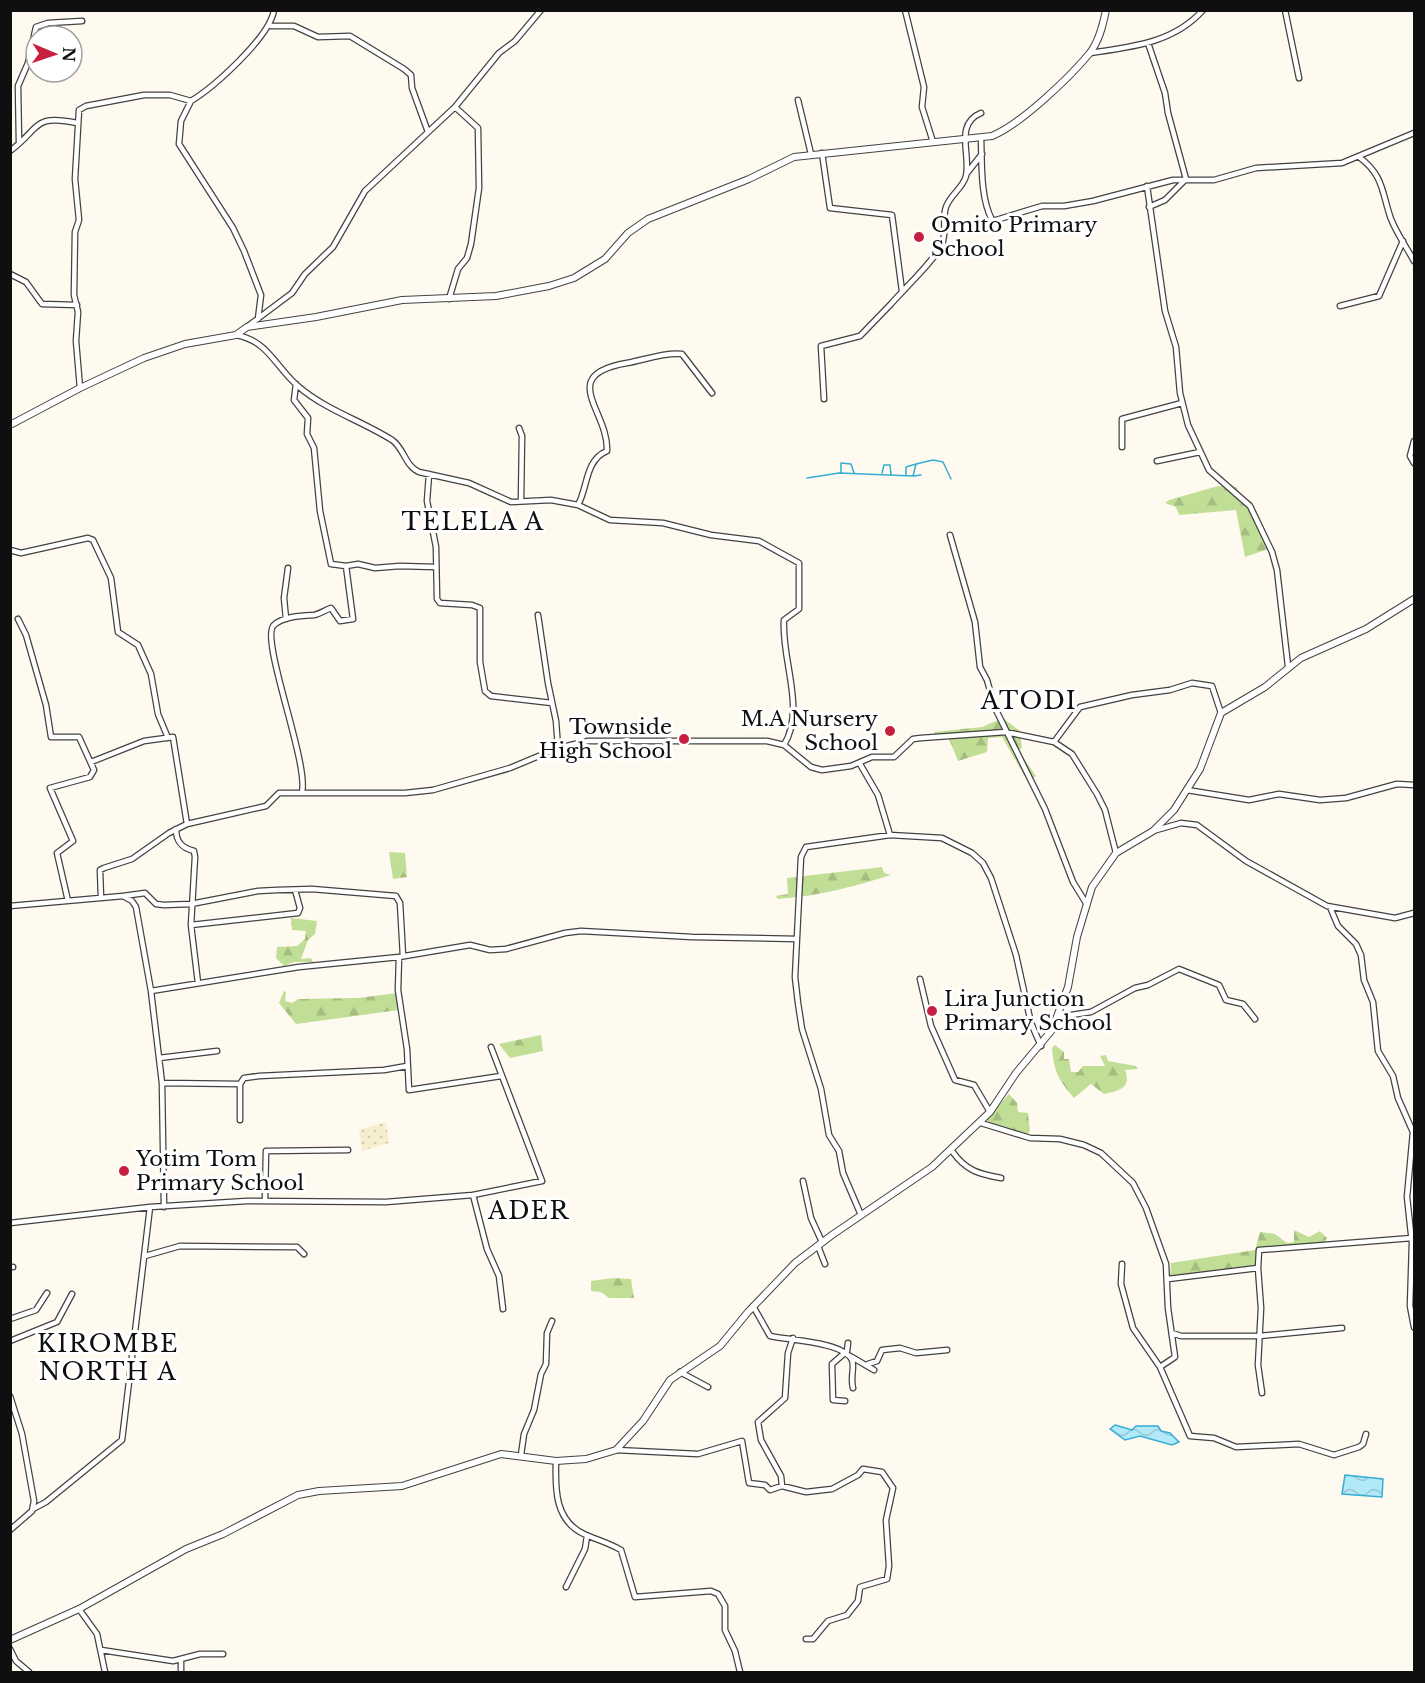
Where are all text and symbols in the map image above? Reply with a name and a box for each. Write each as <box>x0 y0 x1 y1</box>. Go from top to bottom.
north arrow <box>24 24 84 84</box>
text: N <box>59 47 79 62</box>
place label: Omito Primary School <box>931 212 1098 262</box>
marker: Omito Primary School <box>912 230 926 244</box>
district label: TELELA A <box>401 507 545 536</box>
district label: ATODI <box>980 686 1077 715</box>
place label: M.A Nursery School <box>741 706 879 756</box>
place label: Townside High School <box>539 714 672 764</box>
marker: M.A Nursery School <box>883 724 897 738</box>
marker: Townside High School <box>677 732 691 746</box>
place label: Lira Junction Primary School <box>944 986 1112 1036</box>
marker: Lira Junction Primary School <box>925 1004 939 1018</box>
place label: Yotim Tom Primary School <box>135 1146 304 1196</box>
marker: Yotim Tom Primary School <box>117 1164 131 1178</box>
district label: ADER <box>487 1196 570 1225</box>
district label: KIROMBE NORTH A <box>37 1329 179 1386</box>

